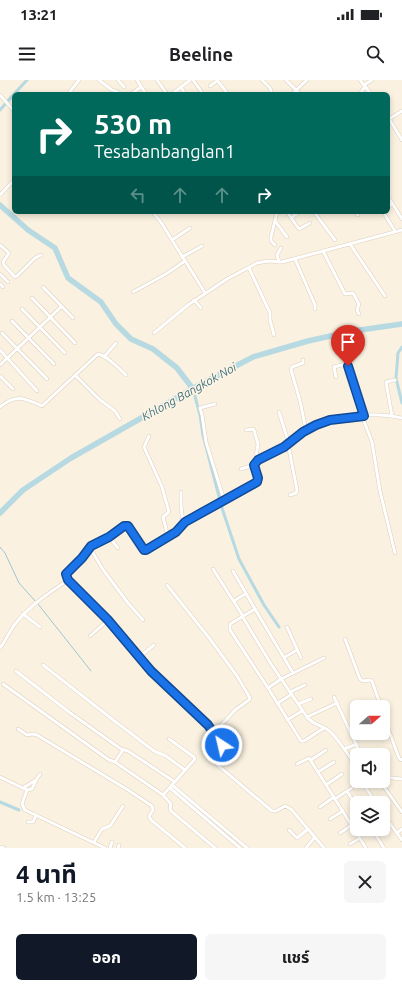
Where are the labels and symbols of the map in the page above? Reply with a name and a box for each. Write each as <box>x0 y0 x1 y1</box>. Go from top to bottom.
pin <box>331 325 365 366</box>
water label: Khlong Bangkok Noi <box>139 360 239 423</box>
north arrow <box>350 700 390 740</box>
position arrow <box>201 724 243 766</box>

